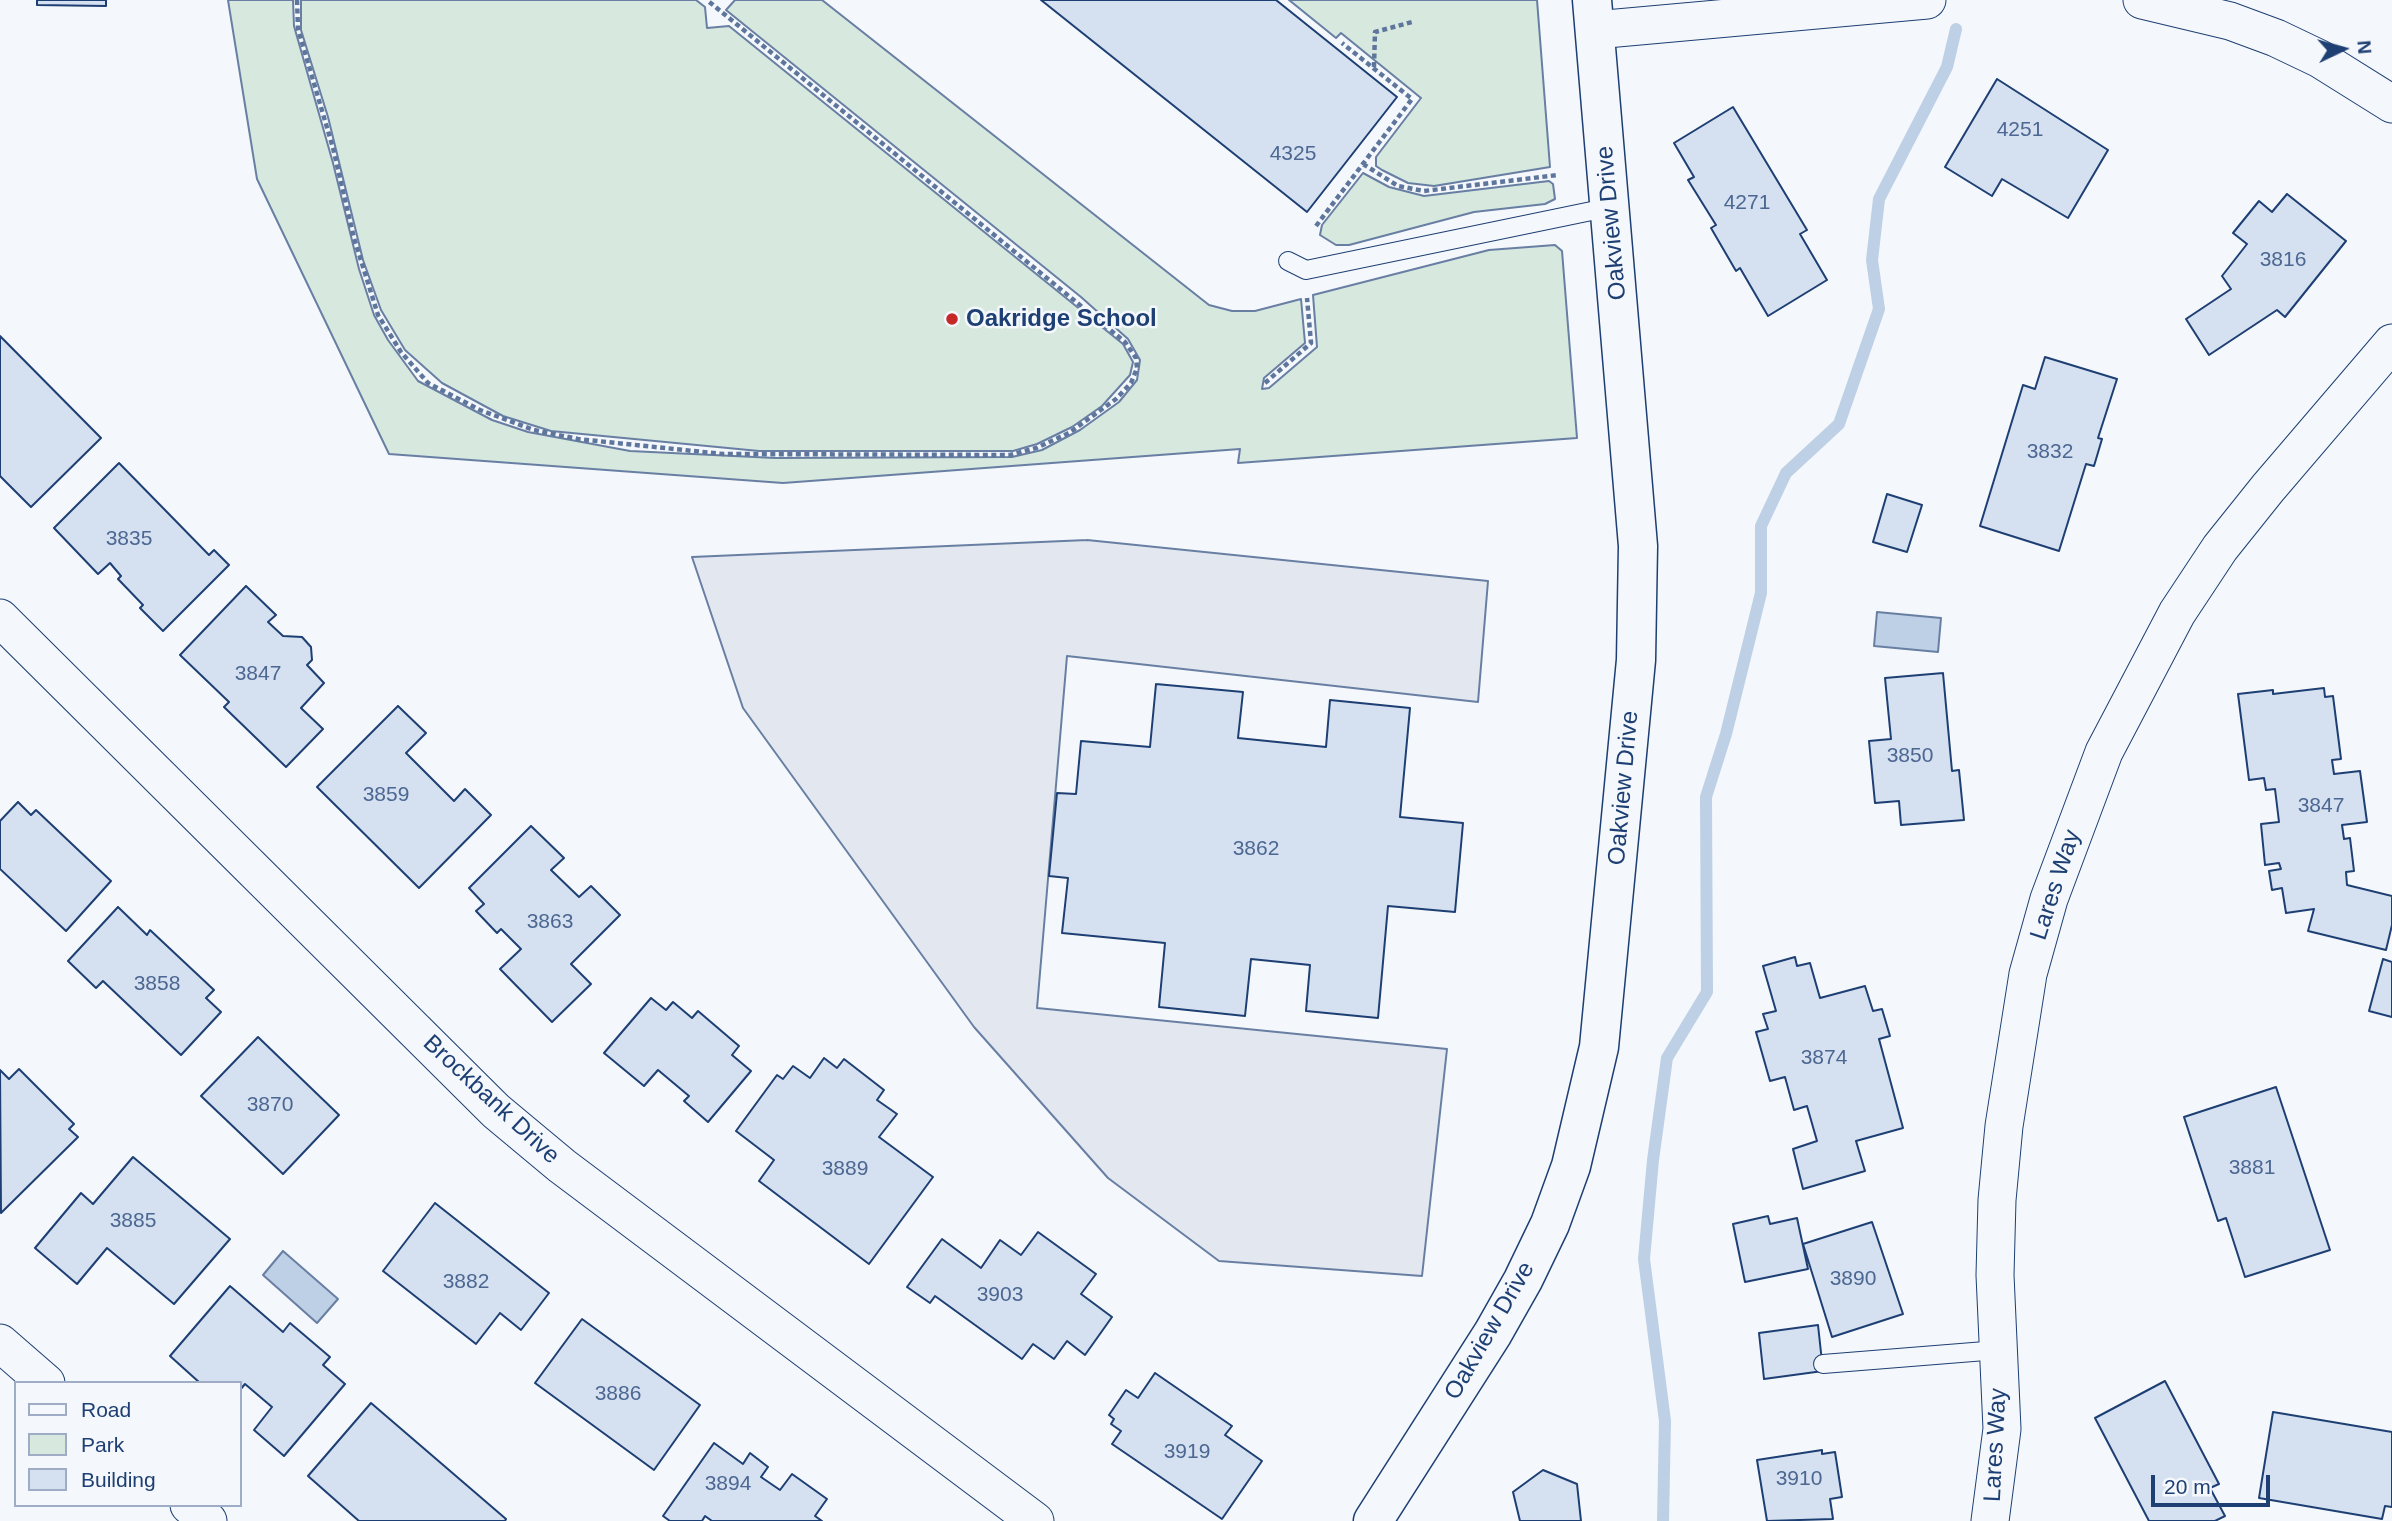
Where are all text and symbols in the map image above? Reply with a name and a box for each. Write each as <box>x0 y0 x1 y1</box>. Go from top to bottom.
north arrow <box>2308 14 2378 84</box>
text: N <box>2353 39 2375 55</box>
house number: 4251 <box>1997 117 2043 143</box>
house number: 4325 <box>1270 141 1316 167</box>
street label: Oakview Drive <box>1591 145 1633 301</box>
house number: 4271 <box>1724 190 1770 216</box>
house number: 3816 <box>2260 247 2306 273</box>
place label: Oakridge School <box>966 305 1157 333</box>
marker: Oakridge School <box>944 311 960 327</box>
house number: 3832 <box>2027 439 2073 465</box>
house number: 3835 <box>106 526 152 552</box>
house number: 3847 <box>235 661 281 687</box>
street label: Oakview Drive <box>1603 710 1645 866</box>
house number: 3850 <box>1887 743 1933 769</box>
house number: 3859 <box>363 782 409 808</box>
house number: 3847 <box>2298 793 2344 819</box>
street label: Lares Way <box>2025 826 2087 944</box>
house number: 3862 <box>1233 836 1279 862</box>
house number: 3863 <box>527 909 573 935</box>
house number: 3858 <box>134 971 180 997</box>
street label: Brockbank Drive <box>417 1029 565 1171</box>
house number: 3874 <box>1801 1045 1847 1071</box>
house number: 3870 <box>247 1092 293 1118</box>
house number: 3881 <box>2229 1155 2275 1181</box>
house number: 3889 <box>822 1156 868 1182</box>
house number: 3885 <box>110 1208 156 1234</box>
street label: Oakview Drive <box>1439 1257 1541 1405</box>
house number: 3890 <box>1830 1266 1876 1292</box>
house number: 3882 <box>443 1269 489 1295</box>
house number: 3903 <box>977 1282 1023 1308</box>
legend <box>14 1381 242 1507</box>
house number: 3886 <box>595 1381 641 1407</box>
street label: Lares Way <box>1979 1387 2013 1503</box>
text: Road <box>81 1398 131 1421</box>
text: Park <box>81 1433 124 1456</box>
house number: 3919 <box>1164 1439 1210 1465</box>
scale bar <box>2154 1462 2273 1506</box>
house number: 3910 <box>1776 1466 1822 1492</box>
text: Building <box>81 1468 156 1491</box>
house number: 3894 <box>705 1471 751 1497</box>
text: 20 m <box>2164 1475 2211 1498</box>

